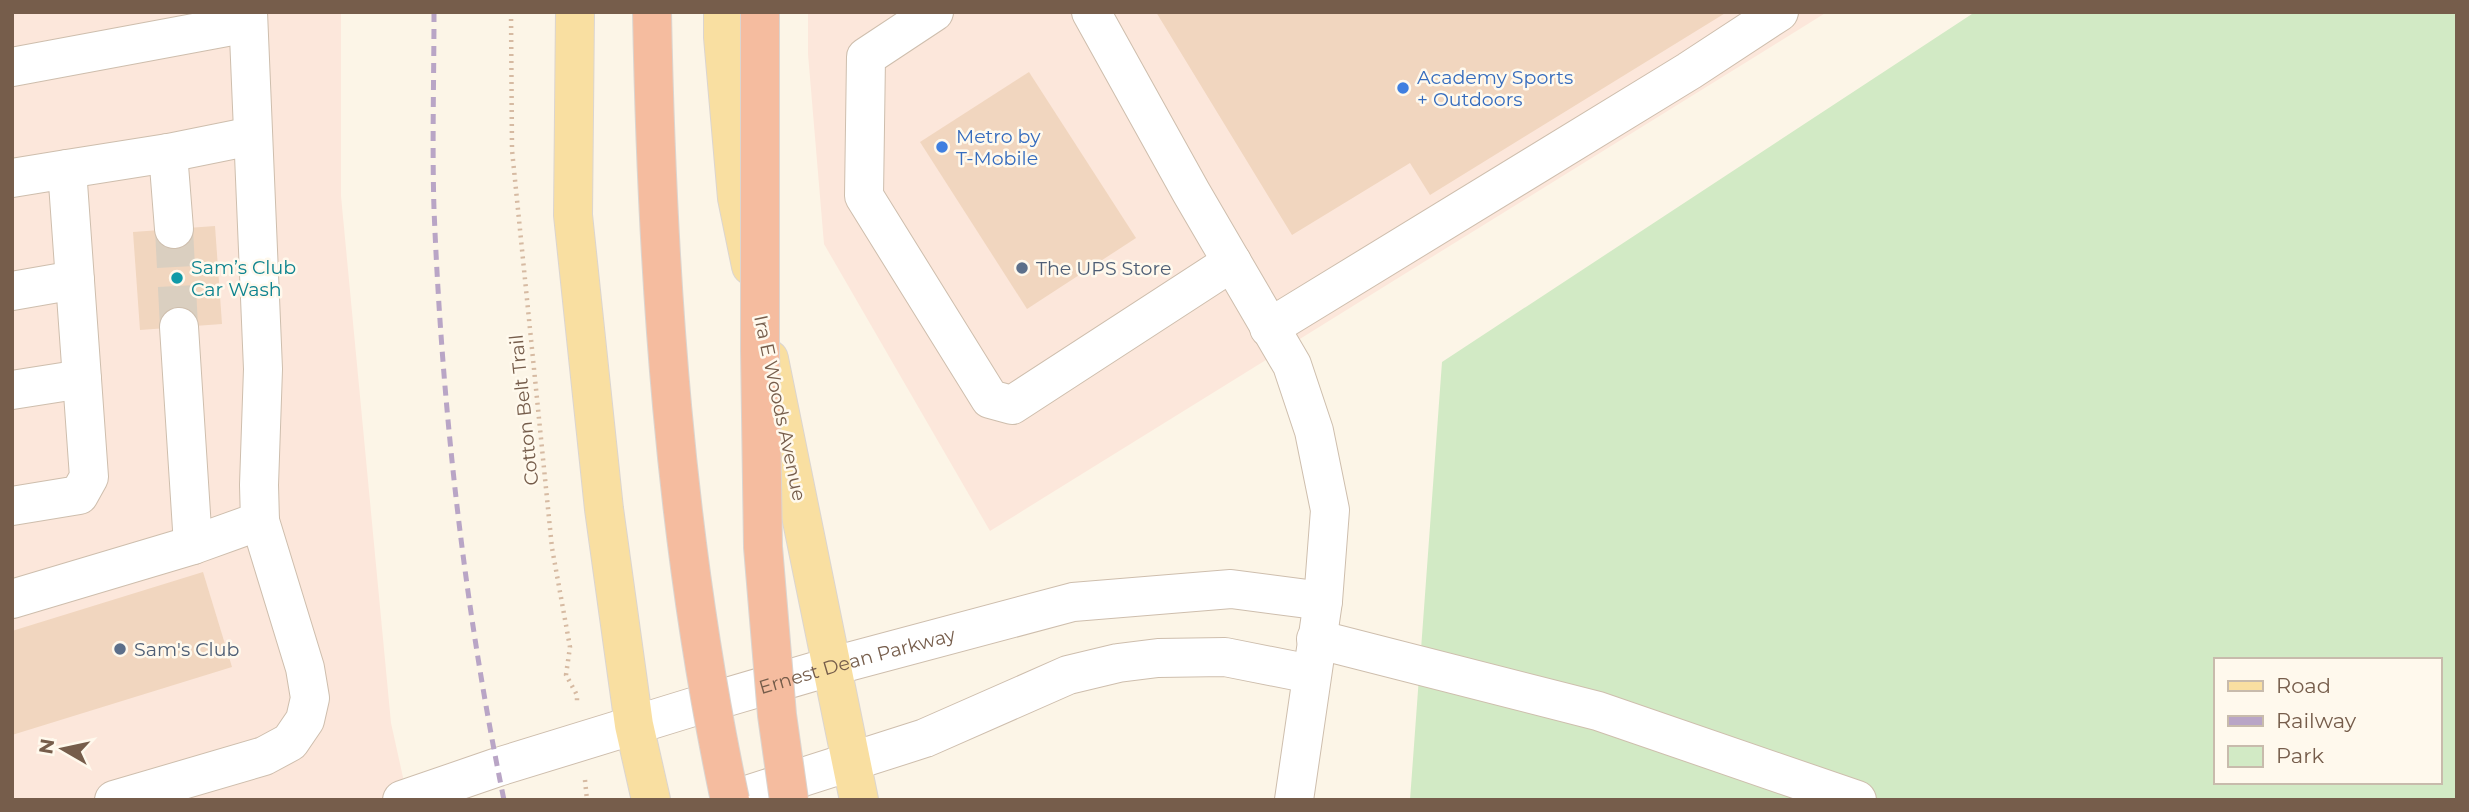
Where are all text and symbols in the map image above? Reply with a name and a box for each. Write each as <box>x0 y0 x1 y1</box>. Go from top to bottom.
place label: Academy Sports + Outdoors <box>1417 66 1573 111</box>
marker: Academy Sports + Outdoors <box>1395 80 1411 96</box>
place label: Metro by T-Mobile <box>956 125 1041 170</box>
marker: Metro by T-Mobile <box>934 139 950 155</box>
place label: Sam’s Club Car Wash <box>191 256 296 301</box>
place label: The UPS Store <box>1036 257 1171 280</box>
marker: The UPS Store <box>1014 260 1030 276</box>
marker: Sam’s Club Car Wash <box>169 270 185 286</box>
street label: Ira E Woods Avenue <box>749 313 811 503</box>
street label: Cotton Belt Trail <box>505 333 543 487</box>
street label: Ernest Dean Parkway <box>756 622 958 699</box>
place label: Sam's Club <box>134 638 239 661</box>
marker: Sam's Club <box>112 641 128 657</box>
legend <box>2214 658 2441 784</box>
text: Road <box>2276 673 2331 698</box>
text: Railway <box>2276 708 2357 733</box>
north arrow <box>28 714 98 784</box>
text: N <box>34 737 59 756</box>
text: Park <box>2276 743 2324 768</box>

